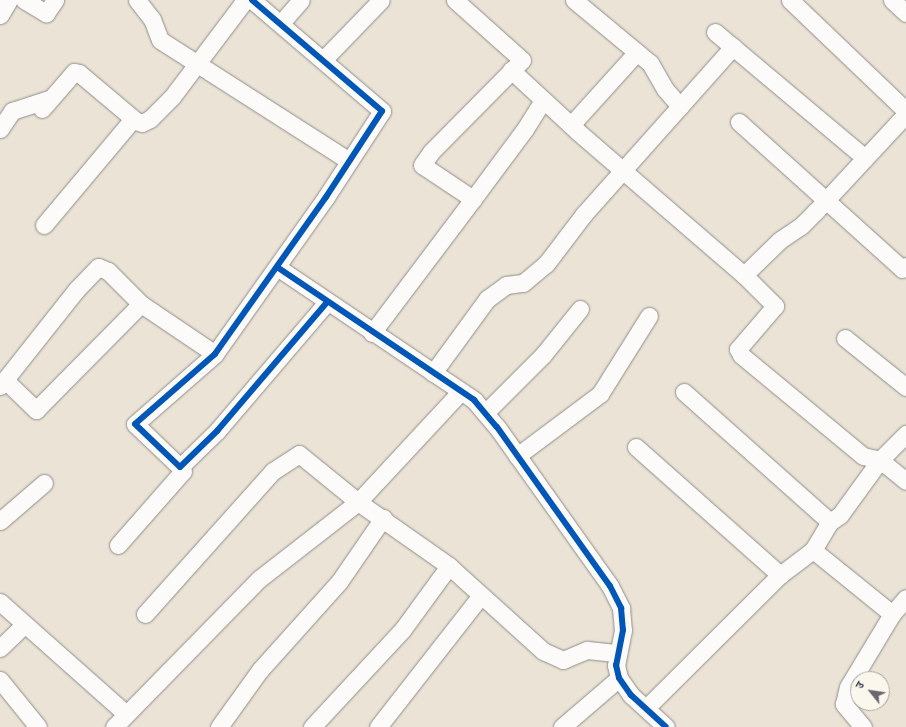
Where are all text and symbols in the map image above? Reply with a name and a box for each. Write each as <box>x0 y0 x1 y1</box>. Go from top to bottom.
north arrow <box>850 671 890 711</box>
text: उ <box>852 679 868 691</box>

